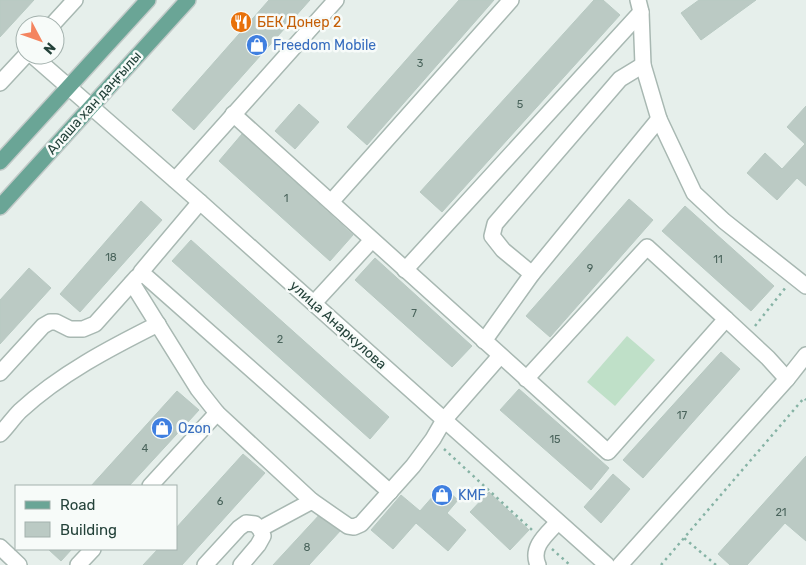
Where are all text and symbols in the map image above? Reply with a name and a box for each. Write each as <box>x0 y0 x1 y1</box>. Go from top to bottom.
restaurant icon: БЕК Донер 2 <box>229 10 253 34</box>
place label: БЕК Донер 2 <box>257 14 341 31</box>
north arrow <box>15 15 65 65</box>
shop icon: Freedom Mobile <box>245 33 269 57</box>
place label: Freedom Mobile <box>273 37 376 54</box>
text: N <box>40 39 59 58</box>
street label: Алаша хан даңғылы <box>43 48 145 158</box>
house number: 3 <box>417 57 424 70</box>
house number: 5 <box>517 98 524 111</box>
house number: 1 <box>284 192 288 205</box>
house number: 18 <box>105 251 117 264</box>
house number: 11 <box>713 253 723 266</box>
house number: 9 <box>587 262 593 275</box>
street label: улица Анаркулова <box>286 277 390 373</box>
house number: 7 <box>411 307 417 320</box>
house number: 2 <box>277 333 283 346</box>
house number: 17 <box>677 409 688 422</box>
shop icon: Ozon <box>150 416 174 440</box>
place label: Ozon <box>178 420 211 437</box>
house number: 15 <box>549 433 561 446</box>
house number: 4 <box>142 442 149 455</box>
shop icon: KMF <box>430 483 454 507</box>
legend <box>15 485 178 550</box>
place label: KMF <box>458 487 486 504</box>
house number: 6 <box>217 495 224 508</box>
text: Road <box>60 496 96 514</box>
house number: 21 <box>775 506 787 519</box>
text: Building <box>60 521 117 539</box>
house number: 8 <box>304 541 311 554</box>

